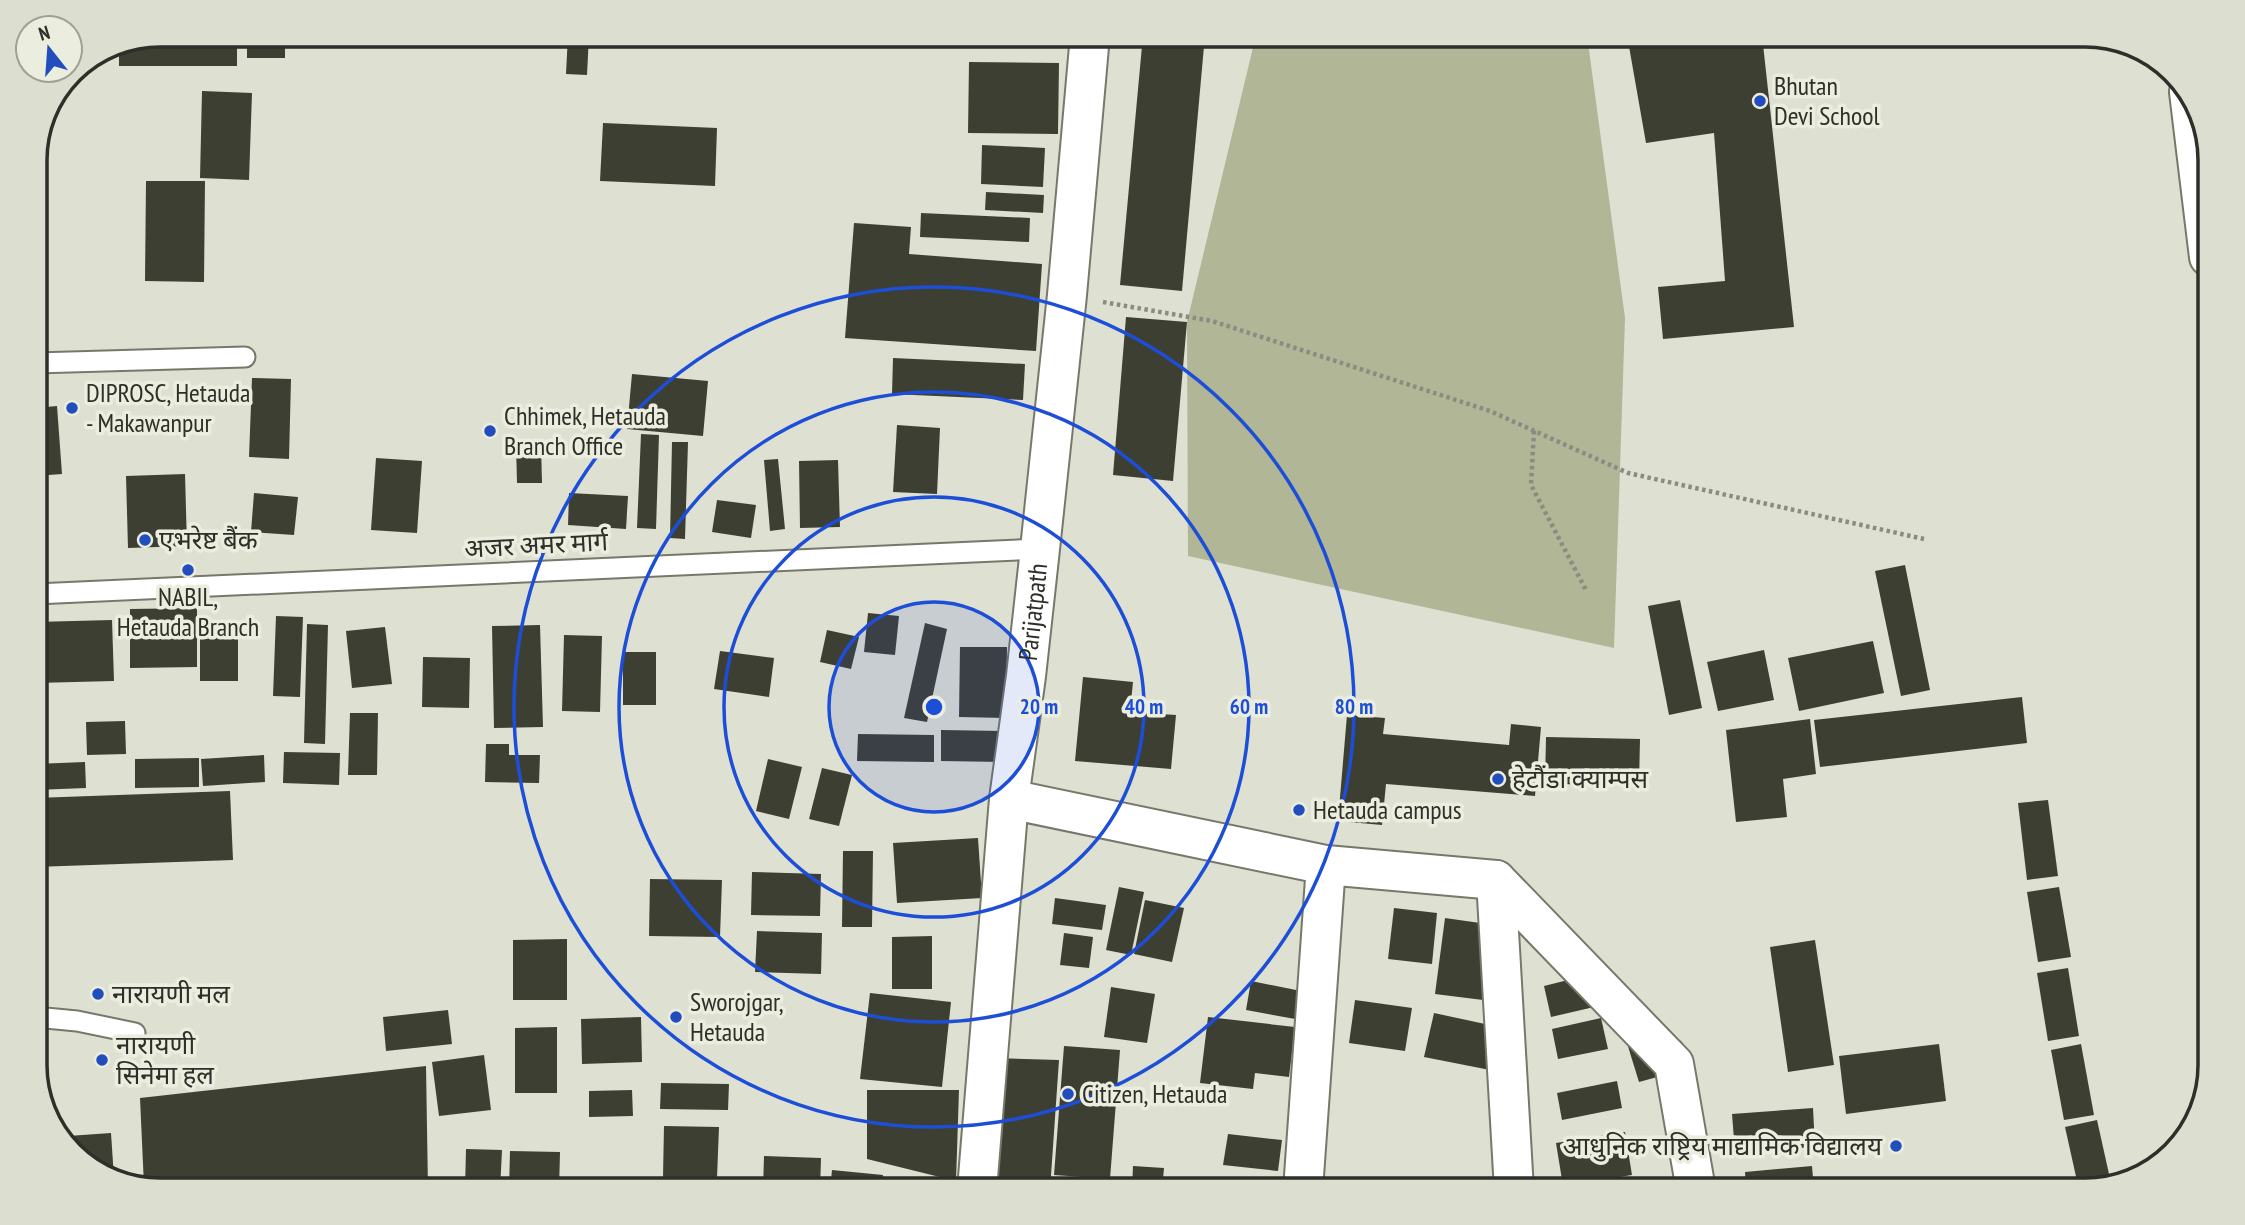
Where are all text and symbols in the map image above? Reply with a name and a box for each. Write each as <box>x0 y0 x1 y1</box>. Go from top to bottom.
north arrow <box>14 14 84 84</box>
text: N <box>36 20 52 46</box>
place label: Bhutan Devi School <box>1774 69 1880 132</box>
marker: Bhutan Devi School <box>1752 93 1768 109</box>
place label: DIPROSC, Hetauda - Makawanpur <box>86 376 250 439</box>
place label: Chhimek, Hetauda Branch Office <box>504 399 666 462</box>
marker: DIPROSC, Hetauda - Makawanpur <box>64 400 80 416</box>
marker: Chhimek, Hetauda Branch Office <box>482 423 498 439</box>
place label: एभरेष्ट बैंक <box>159 523 259 556</box>
street label: अजर अमर मार्ग <box>463 524 610 565</box>
marker: एभरेष्ट बैंक <box>137 532 153 548</box>
street label: Parijatpath <box>1011 561 1054 662</box>
marker: NABIL, Hetauda Branch <box>180 562 196 578</box>
place label: NABIL, Hetauda Branch <box>117 580 259 643</box>
text: 20 m <box>1020 693 1058 720</box>
text: 40 m <box>1125 693 1163 720</box>
text: 60 m <box>1230 693 1268 720</box>
text: 80 m <box>1335 693 1373 720</box>
centre of rings <box>922 695 946 719</box>
place label: हेटौंडा क्याम्पस <box>1512 762 1649 795</box>
marker: हेटौंडा क्याम्पस <box>1490 771 1506 787</box>
place label: Hetauda campus <box>1313 793 1462 826</box>
marker: Hetauda campus <box>1291 802 1307 818</box>
place label: नारायणी मल <box>112 977 230 1010</box>
place label: Sworojgar, Hetauda <box>690 985 784 1048</box>
marker: नारायणी मल <box>90 986 106 1002</box>
marker: Sworojgar, Hetauda <box>668 1009 684 1025</box>
place label: नारायणी सिनेमा हल <box>116 1028 214 1091</box>
marker: नारायणी सिनेमा हल <box>94 1052 110 1068</box>
place label: Citizen, Hetauda <box>1082 1077 1227 1110</box>
marker: Citizen, Hetauda <box>1060 1086 1076 1102</box>
place label: आधुनिक राष्ट्रिय माद्यामिक विद्यालय <box>1563 1129 1883 1162</box>
marker: आधुनिक राष्ट्रिय माद्यामिक विद्यालय <box>1888 1138 1904 1154</box>

